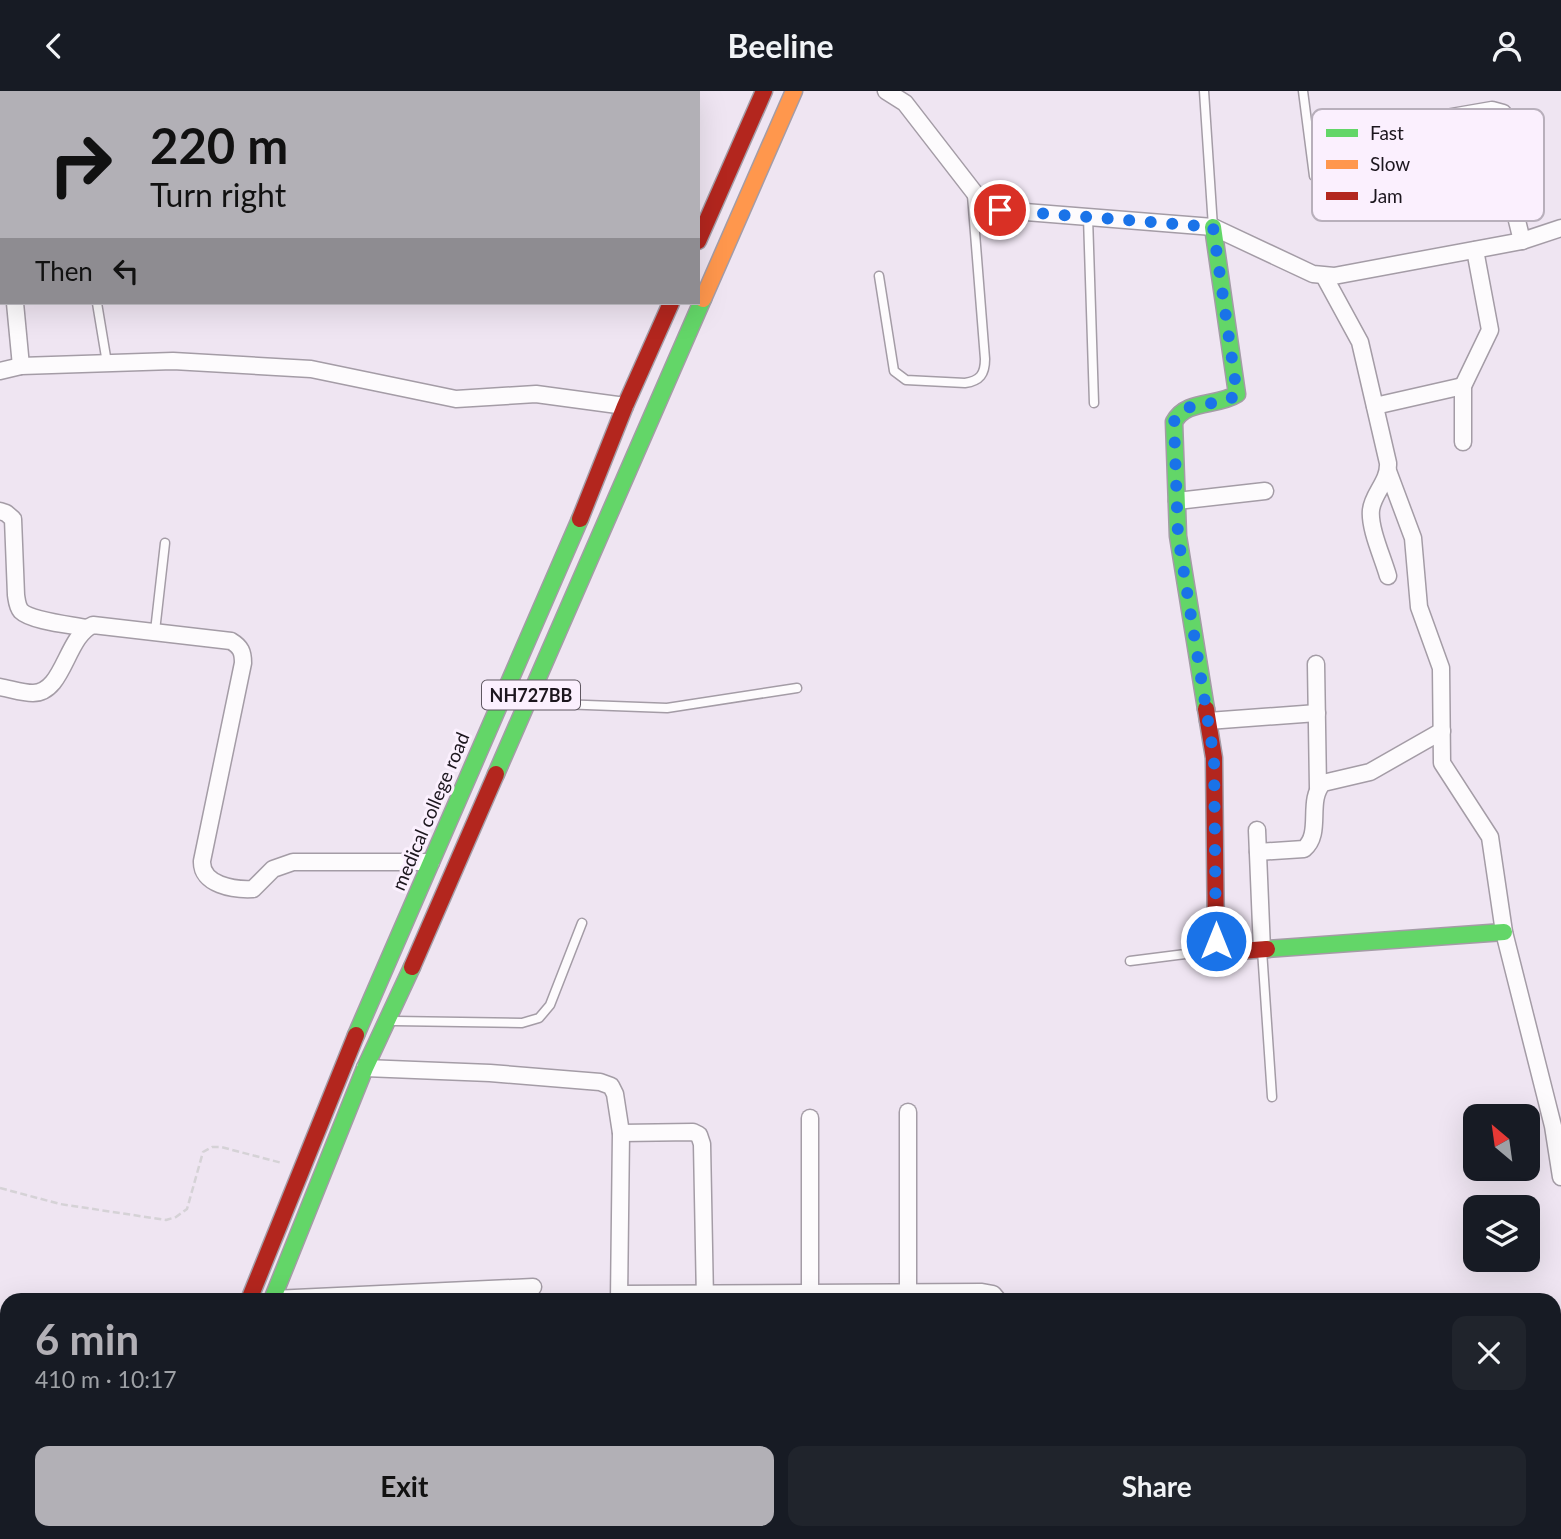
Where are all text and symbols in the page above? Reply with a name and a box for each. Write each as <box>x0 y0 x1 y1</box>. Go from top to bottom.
text: Beeline <box>727 26 834 65</box>
icon: back <box>35 27 73 65</box>
icon: person <box>1488 27 1526 65</box>
legend <box>1312 109 1544 221</box>
text: 220 m <box>150 116 288 174</box>
icon: right <box>35 119 126 210</box>
text: Fast <box>1370 121 1404 144</box>
text: Slow <box>1370 152 1410 175</box>
text: Turn right <box>150 175 286 214</box>
pin <box>970 180 1030 240</box>
text: Jam <box>1370 184 1403 207</box>
icon: arrive <box>981 191 1019 229</box>
icon: left <box>107 252 145 290</box>
text: Then <box>35 255 93 287</box>
road number: NH727BB <box>482 681 580 709</box>
street label: medical college road <box>386 729 474 893</box>
position arrow <box>1179 904 1253 978</box>
north arrow <box>1463 1104 1540 1181</box>
map controls <box>1463 1104 1540 1272</box>
button: layers <box>1463 1195 1540 1272</box>
text: 6 min <box>35 1314 139 1364</box>
button: close <box>1452 1316 1526 1390</box>
text: 410 m · 10:17 <box>35 1365 177 1393</box>
button: Exit <box>35 1446 774 1526</box>
button: Share <box>788 1446 1526 1526</box>

